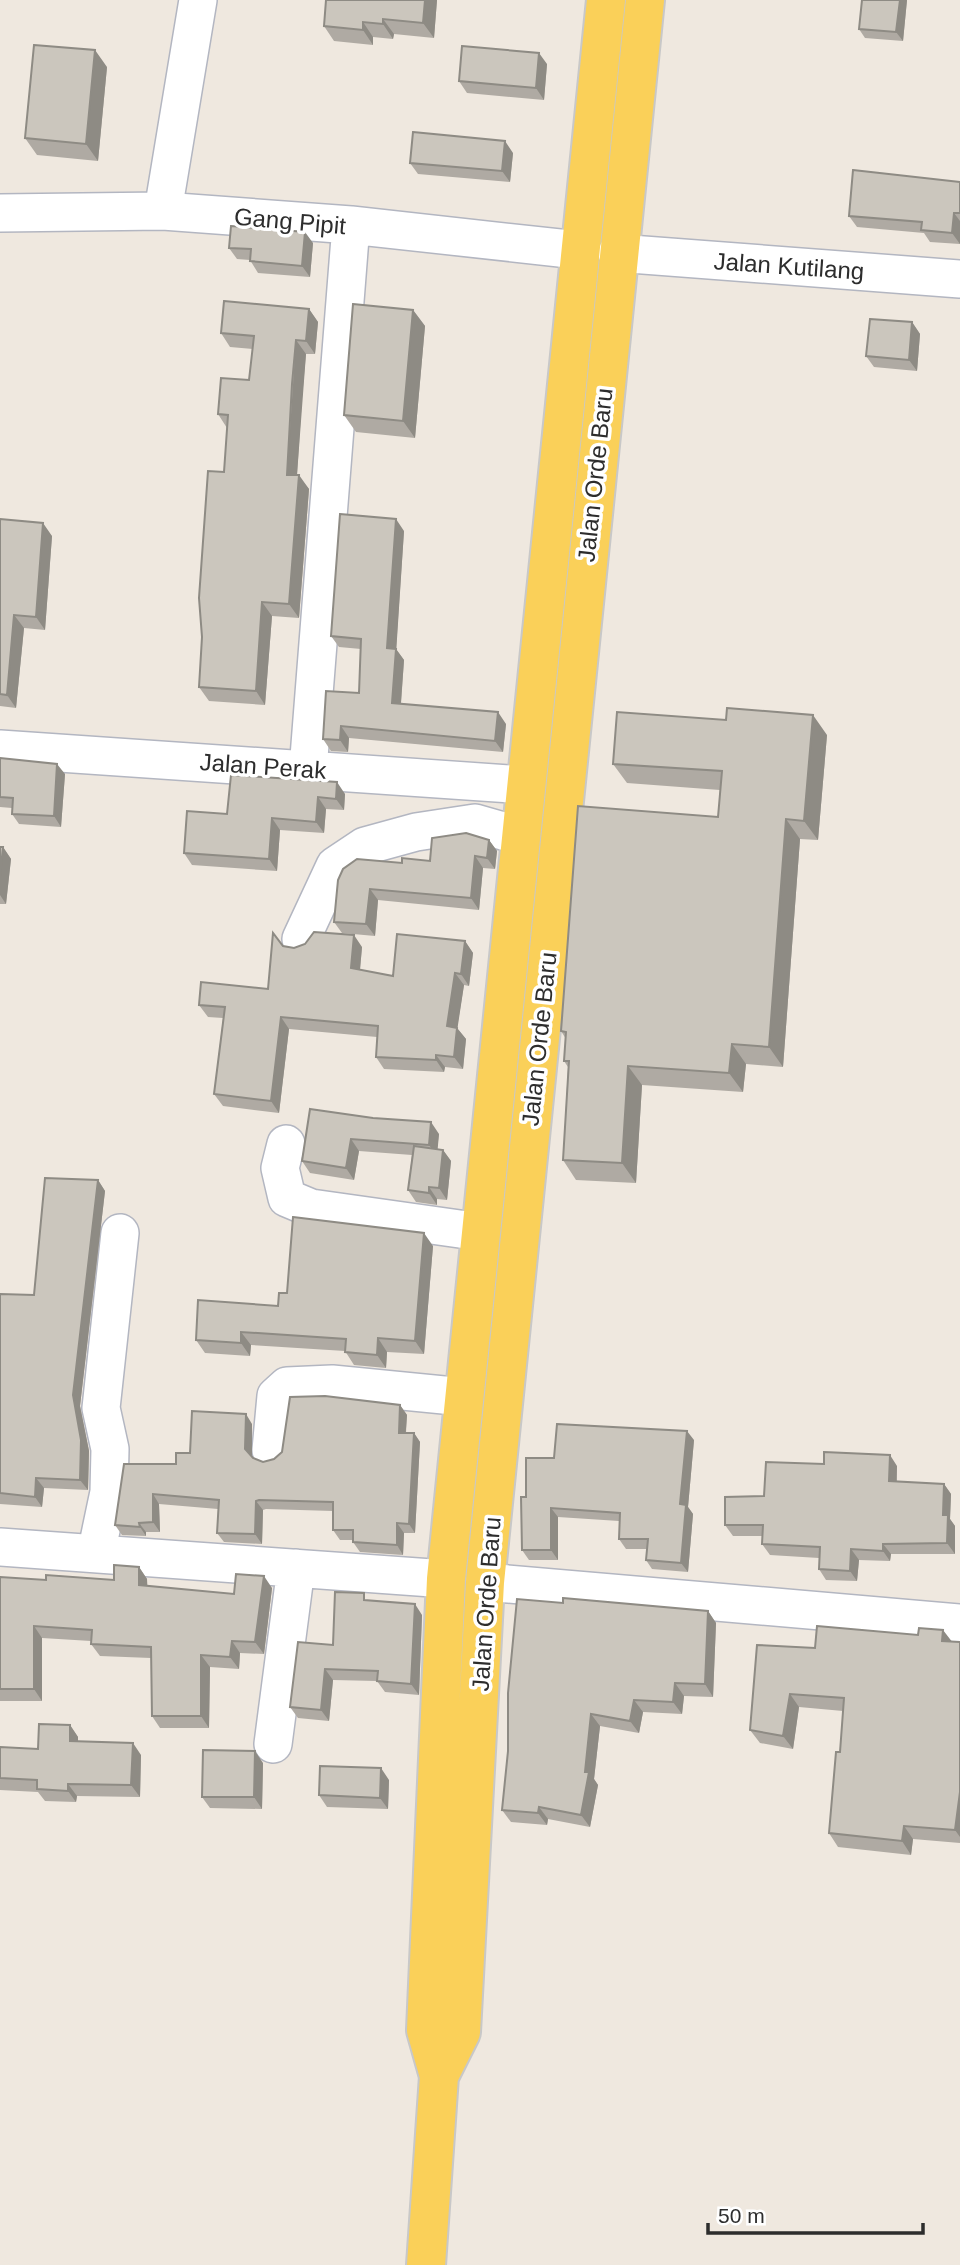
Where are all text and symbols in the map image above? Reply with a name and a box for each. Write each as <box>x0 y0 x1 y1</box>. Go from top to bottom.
street label: Gang Pipit <box>233 203 347 239</box>
street label: Jalan Kutilang <box>713 247 865 285</box>
street label: Jalan Orde Baru <box>572 387 618 563</box>
street label: Jalan Perak <box>199 748 328 784</box>
street label: Jalan Orde Baru <box>516 951 562 1127</box>
street label: Jalan Orde Baru <box>466 1516 506 1692</box>
scale bar <box>708 2192 923 2236</box>
text: 50 m <box>718 2204 765 2227</box>

